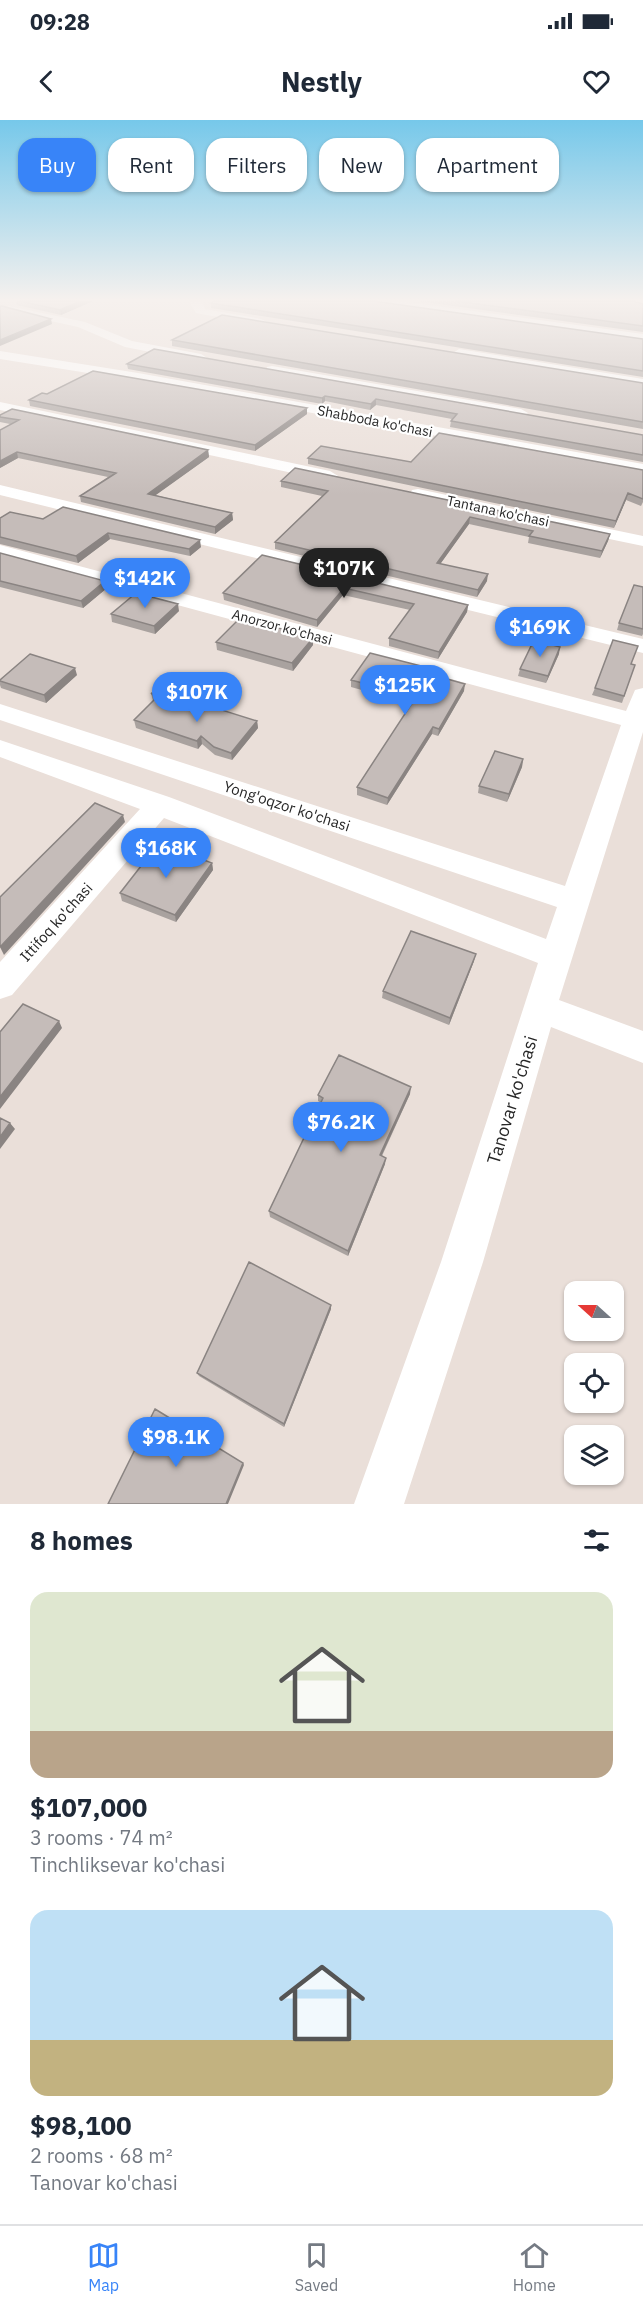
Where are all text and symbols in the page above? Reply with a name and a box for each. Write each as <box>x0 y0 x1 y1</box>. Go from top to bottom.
text: 09:28 <box>30 7 90 36</box>
text: Nestly <box>281 64 362 99</box>
icon: back <box>30 65 63 98</box>
icon: heart <box>580 65 613 98</box>
chip: Buy <box>18 138 96 192</box>
chip: Rent <box>108 138 194 192</box>
chip: Filters <box>206 138 307 192</box>
chip: New <box>319 138 404 192</box>
chip: Apartment <box>416 138 559 192</box>
street label: Shabboda ko'chasi <box>316 401 434 441</box>
street label: Tantana ko'chasi <box>445 491 551 531</box>
pin: $107K <box>302 548 386 599</box>
text: $107K <box>313 554 375 581</box>
pin: $142K <box>103 558 187 609</box>
text: $142K <box>114 564 176 591</box>
street label: Anorzor ko'chasi <box>230 605 334 649</box>
pin: $169K <box>498 607 582 658</box>
text: $169K <box>509 613 571 640</box>
pin: $125K <box>363 665 447 716</box>
text: $125K <box>374 671 436 698</box>
pin: $107K <box>155 672 239 723</box>
text: $107K <box>166 678 228 705</box>
street label: Yong'oqzor ko'chasi <box>221 777 353 835</box>
pin: $168K <box>124 828 208 879</box>
text: $168K <box>135 834 197 861</box>
street label: Ittifoq ko'chasi <box>16 879 96 965</box>
street label: Tanovar ko'chasi <box>482 1033 542 1167</box>
pin: $76.2K <box>292 1102 390 1153</box>
text: $76.2K <box>307 1108 375 1135</box>
north arrow <box>564 1281 624 1341</box>
map controls <box>564 1281 624 1485</box>
button: locate <box>564 1353 624 1413</box>
pin: $98.1K <box>127 1417 225 1468</box>
text: $98.1K <box>142 1423 210 1450</box>
button: layers <box>564 1425 624 1485</box>
text: 8 homes <box>30 1523 133 1557</box>
icon: filters <box>580 1524 613 1557</box>
icon: home <box>268 1631 376 1739</box>
text: $107,000 <box>30 1790 147 1824</box>
text: 3 rooms · 74 m² <box>30 1824 173 1851</box>
text: Tinchliksevar ko'chasi <box>30 1851 225 1878</box>
icon: home <box>268 1949 376 2057</box>
text: $98,100 <box>30 2108 132 2142</box>
text: 2 rooms · 68 m² <box>30 2142 173 2169</box>
text: Tanovar ko'chasi <box>30 2169 178 2196</box>
tab: Map <box>87 2239 120 2295</box>
tab: Saved <box>295 2239 338 2295</box>
tab: Home <box>513 2239 556 2295</box>

